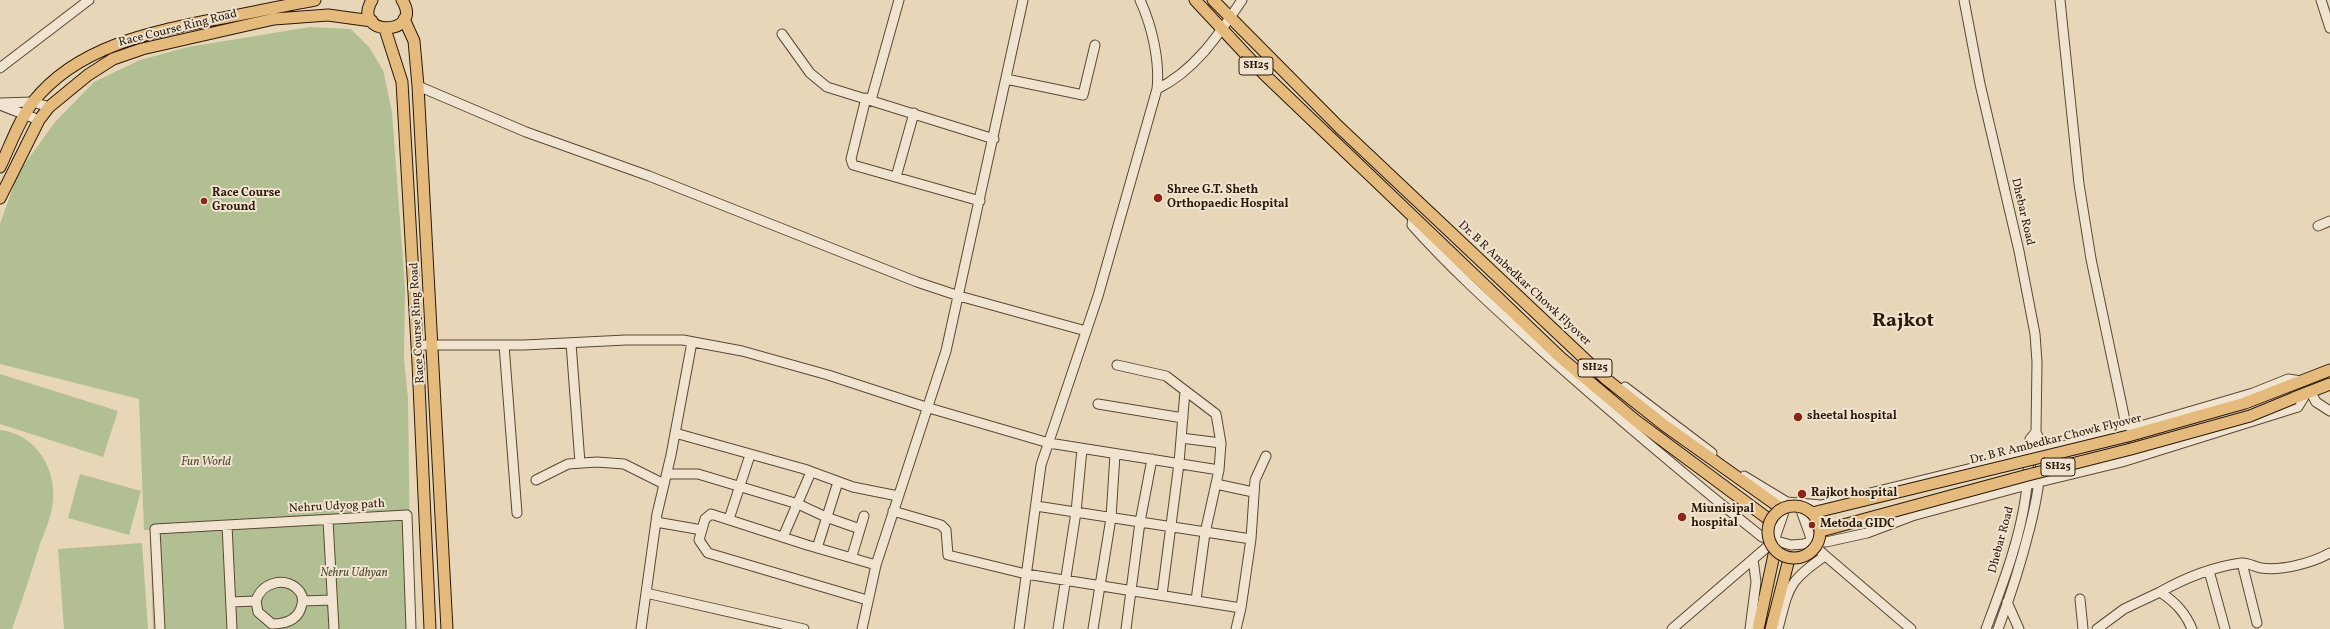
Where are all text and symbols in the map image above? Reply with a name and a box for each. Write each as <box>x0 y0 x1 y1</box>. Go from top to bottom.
street label: Race Course Ring Road <box>117 7 239 51</box>
road number: SH25 <box>1239 57 1273 75</box>
street label: Dhebar Road <box>2007 177 2037 247</box>
place label: Shree G.T. Sheth Orthopaedic Hospital <box>1167 184 1289 212</box>
place label: Race Course Ground <box>212 187 280 215</box>
marker: Shree G.T. Sheth Orthopaedic Hospital <box>1152 192 1164 204</box>
marker: Race Course Ground <box>199 196 209 206</box>
street label: Dr. B R Ambedkar Chowk Flyover <box>1455 219 1593 349</box>
street label: Race Course Ring Road <box>408 262 428 384</box>
district label: Rajkot <box>1872 310 1934 334</box>
road number: SH25 <box>1578 359 1612 377</box>
place label: sheetal hospital <box>1807 410 1897 424</box>
marker: sheetal hospital <box>1792 411 1804 423</box>
street label: Dr. B R Ambedkar Chowk Flyover <box>1969 412 2143 468</box>
park label: Fun World <box>181 456 231 470</box>
road number: SH25 <box>2041 458 2075 476</box>
place label: Rajkot hospital <box>1811 487 1897 501</box>
marker: Rajkot hospital <box>1796 488 1808 500</box>
street label: Nehru Udyog path <box>289 497 385 517</box>
place label: Miunisipal hospital <box>1691 503 1754 531</box>
street label: Dhebar Road <box>1986 505 2018 575</box>
marker: Miunisipal hospital <box>1676 511 1688 523</box>
place label: Metoda GIDC <box>1820 518 1895 532</box>
marker: Metoda GIDC <box>1807 520 1817 530</box>
park label: Nehru Udhyan <box>320 567 388 581</box>

